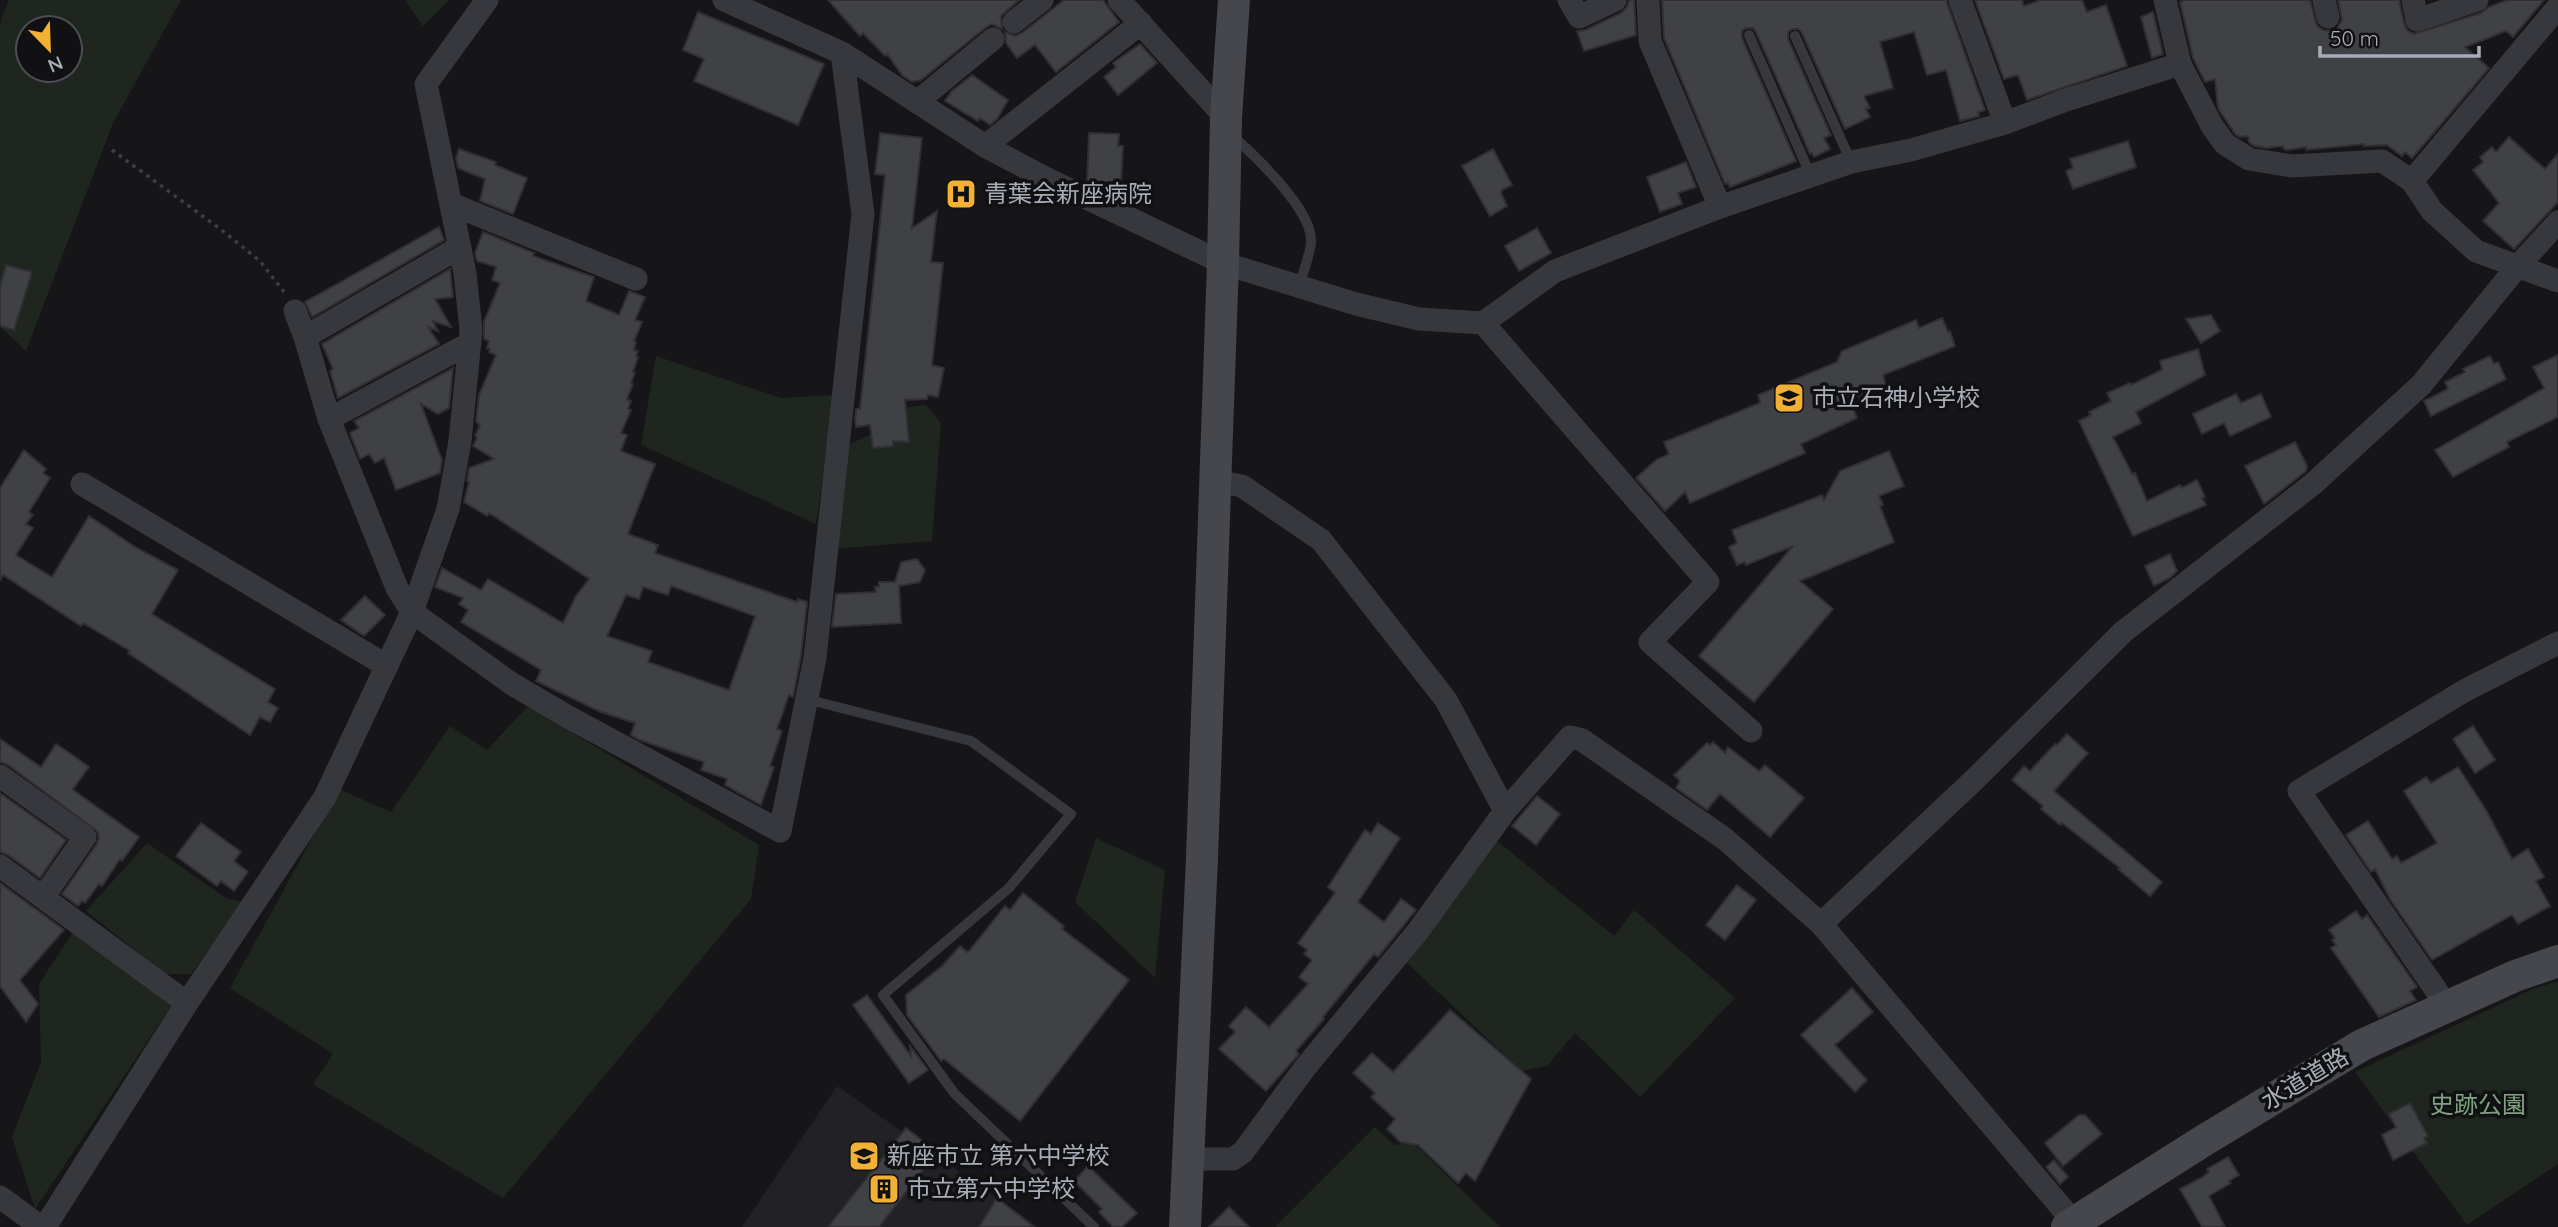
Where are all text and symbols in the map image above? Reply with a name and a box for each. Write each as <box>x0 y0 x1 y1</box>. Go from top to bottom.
north arrow <box>14 14 84 84</box>
scale bar <box>2320 14 2479 58</box>
text: 50 m <box>2330 25 2379 51</box>
text: N <box>45 51 67 78</box>
hospital icon: 青葉会新座病院 <box>944 177 978 211</box>
place label: 青葉会新座病院 <box>984 178 1152 208</box>
school or university icon: 市立石神小学校 <box>1772 381 1806 415</box>
place label: 市立石神小学校 <box>1812 382 1980 412</box>
street label: 水道道路 <box>2256 1041 2353 1116</box>
park label: 史跡公園 <box>2430 1089 2526 1119</box>
school or university icon: 新座市立 第六中学校 <box>847 1139 881 1173</box>
place label: 新座市立 第六中学校 <box>887 1140 1110 1170</box>
building icon: 市立第六中学校 <box>867 1172 901 1206</box>
place label: 市立第六中学校 <box>907 1173 1075 1203</box>

